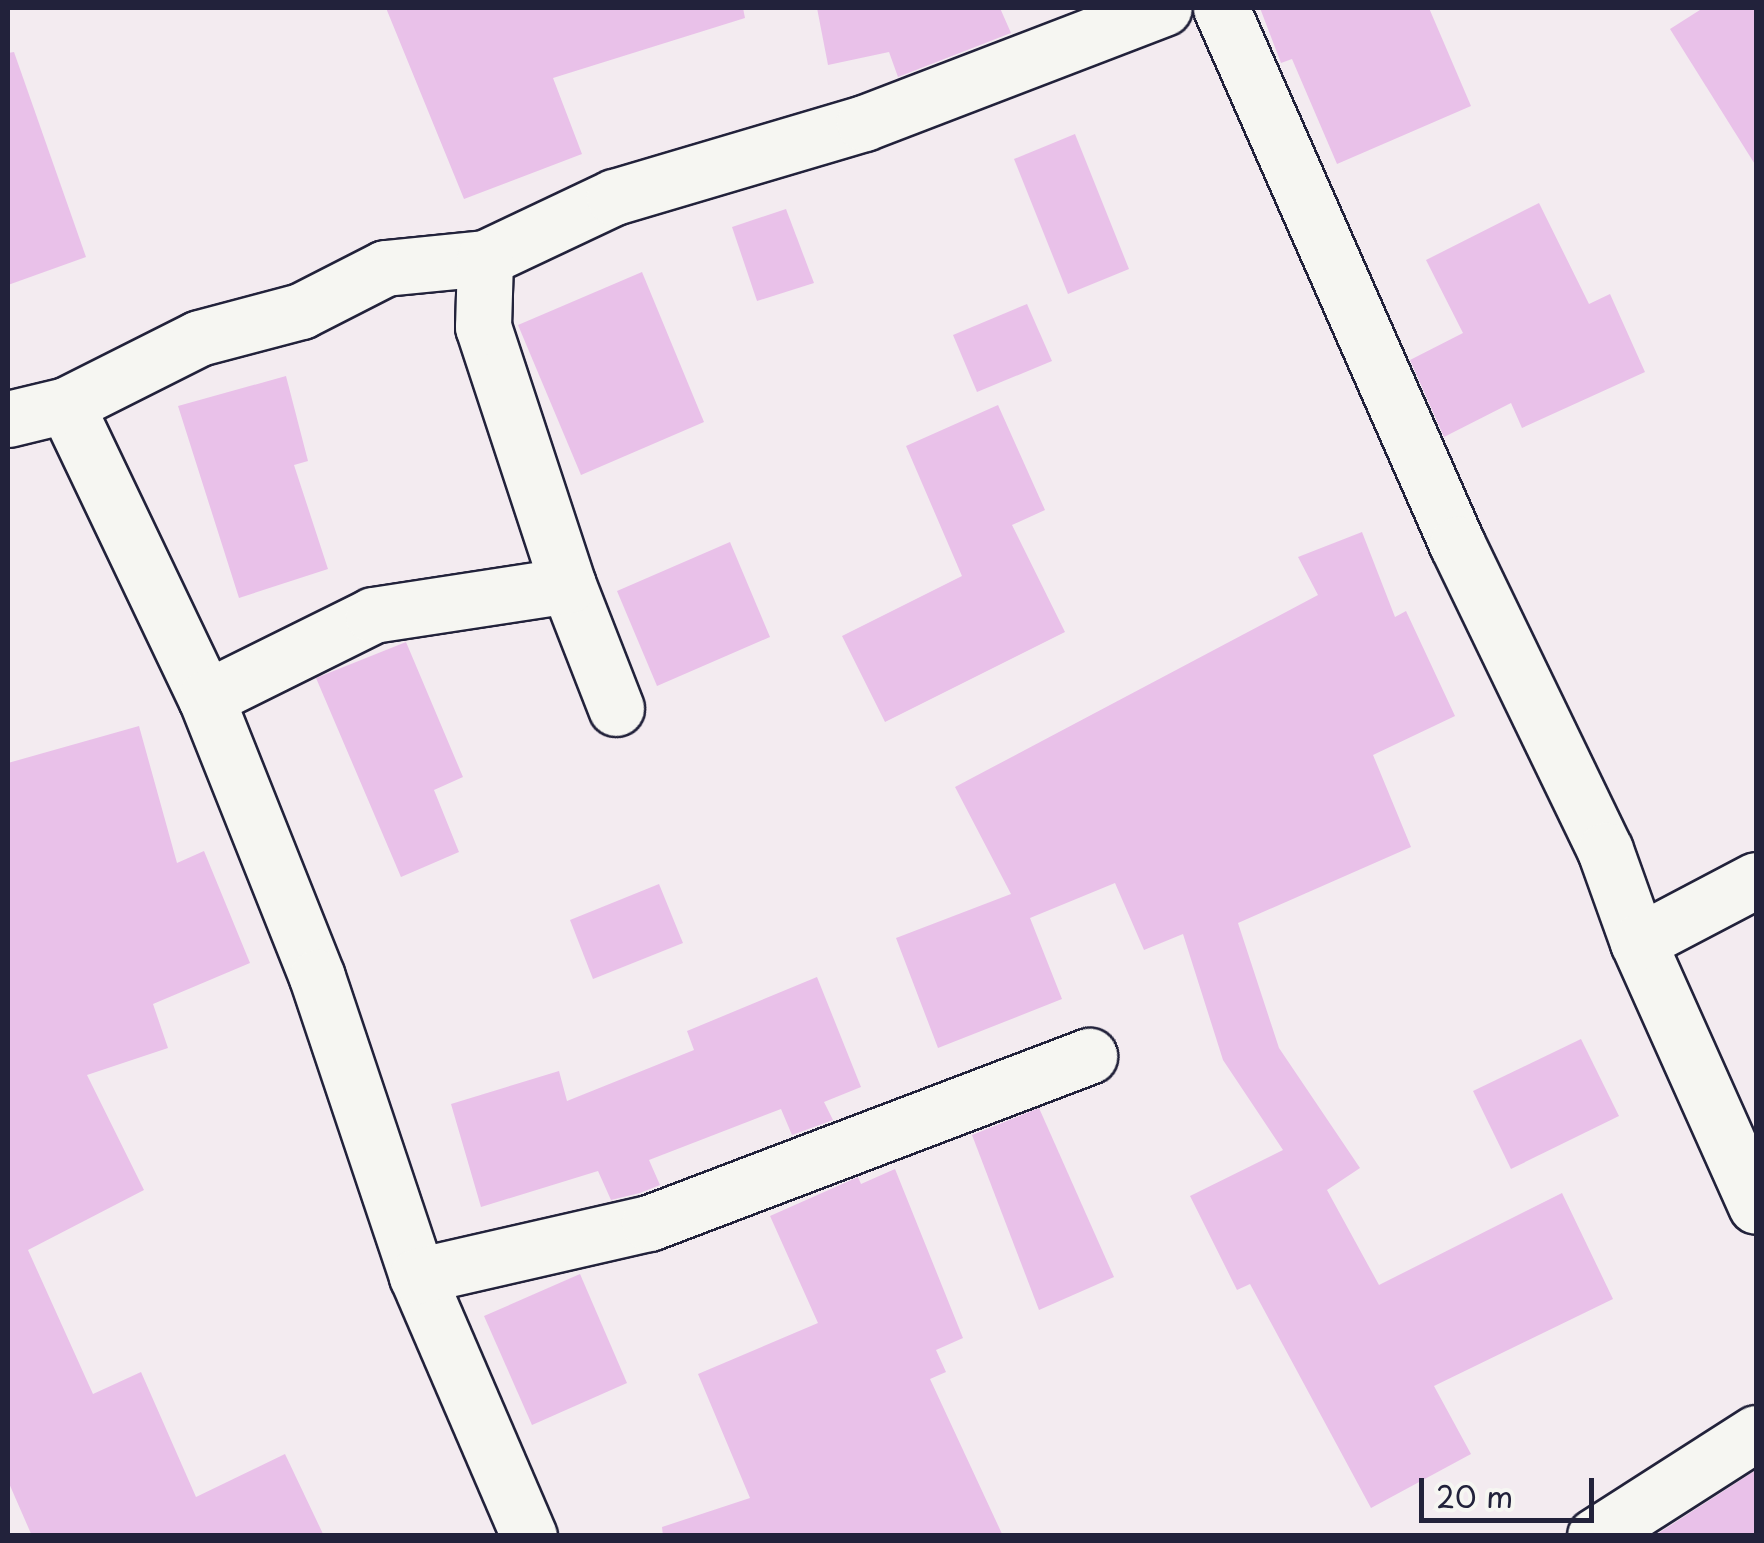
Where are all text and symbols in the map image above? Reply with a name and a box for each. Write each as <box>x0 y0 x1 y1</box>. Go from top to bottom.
scale bar <box>1424 1458 1599 1520</box>
text: 20 m <box>1436 1473 1513 1518</box>

